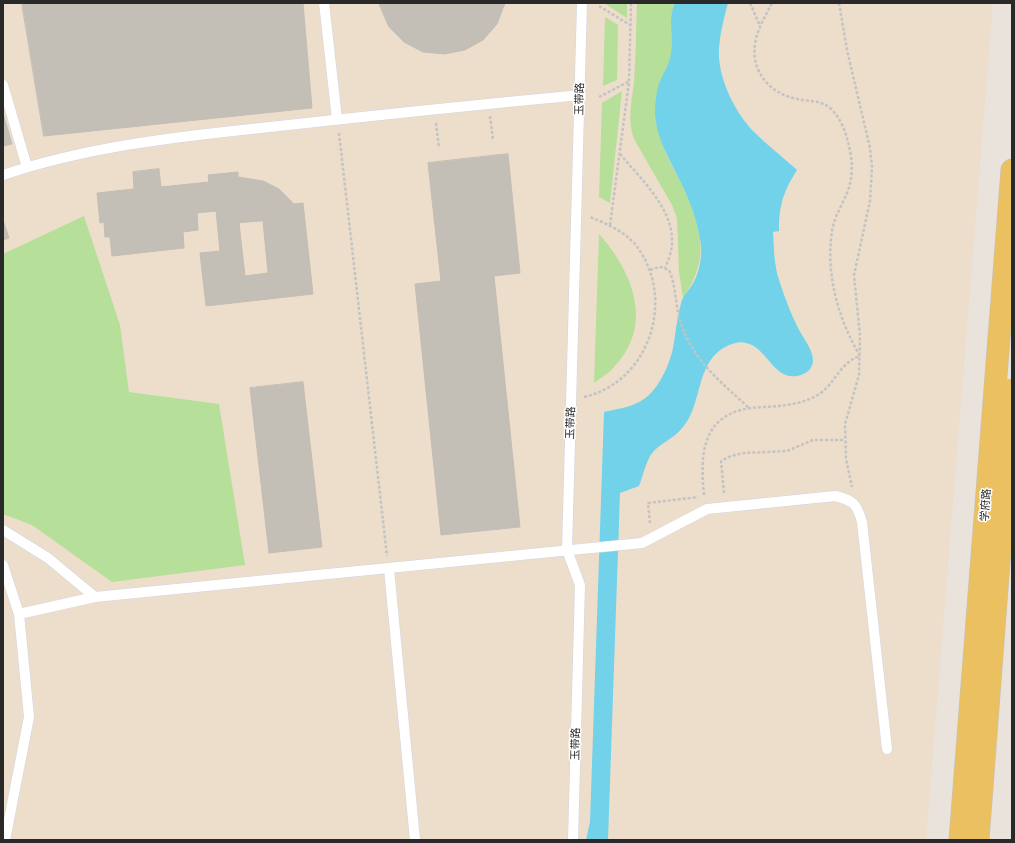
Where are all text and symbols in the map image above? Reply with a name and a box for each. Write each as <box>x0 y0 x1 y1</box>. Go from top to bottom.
street label: 玉带路 <box>573 82 587 116</box>
street label: 玉带路 <box>564 406 578 440</box>
street label: 学府路 <box>978 488 994 522</box>
street label: 玉带路 <box>569 727 583 761</box>

